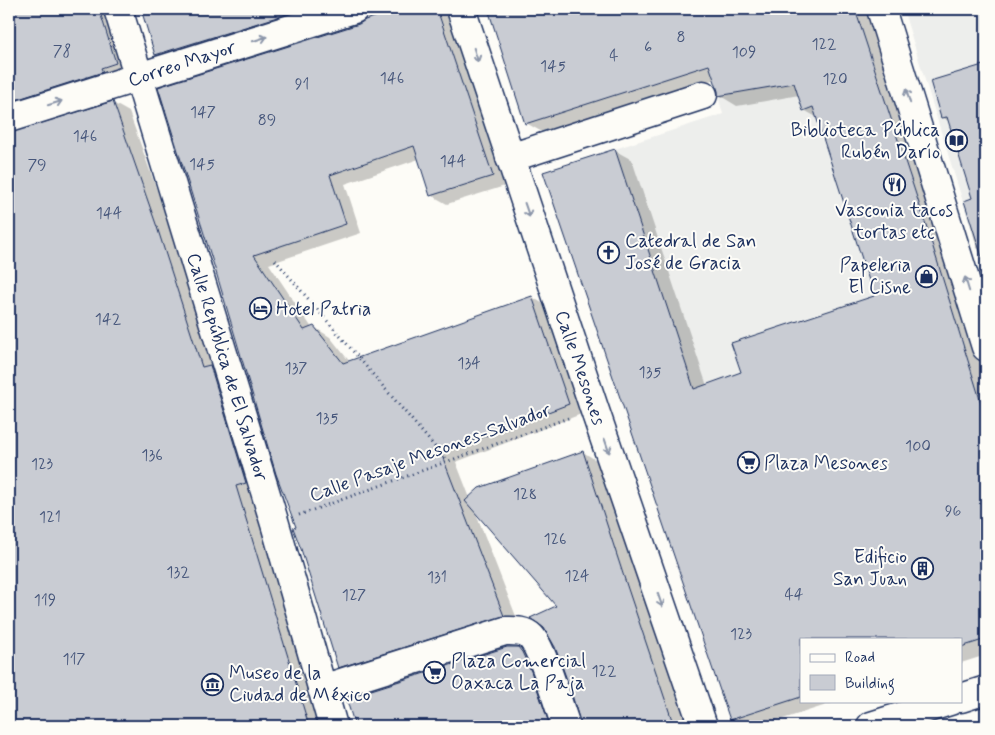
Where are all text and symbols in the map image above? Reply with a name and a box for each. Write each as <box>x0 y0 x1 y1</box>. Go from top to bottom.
house number: 8 <box>676 27 686 48</box>
one-way arrow <box>252 33 268 43</box>
house number: 122 <box>811 34 837 55</box>
street label: Correo Mayor <box>125 35 239 93</box>
house number: 6 <box>644 37 652 58</box>
house number: 78 <box>53 41 71 62</box>
house number: 109 <box>732 42 756 63</box>
house number: 4 <box>609 45 619 66</box>
one-way arrow <box>472 47 482 63</box>
house number: 145 <box>540 56 566 77</box>
house number: 146 <box>380 68 404 89</box>
house number: 120 <box>822 69 848 90</box>
house number: 91 <box>295 74 309 95</box>
one-way arrow <box>903 88 912 104</box>
one-way arrow <box>47 98 63 108</box>
house number: 147 <box>190 102 216 123</box>
house number: 89 <box>258 110 276 131</box>
place label: Biblioteca Pública Rubén Darío <box>791 118 940 165</box>
house number: 146 <box>73 126 97 147</box>
library icon: Biblioteca Pública Rubén Darío <box>944 129 968 153</box>
house number: 144 <box>440 151 466 172</box>
house number: 145 <box>189 154 215 175</box>
house number: 79 <box>27 155 47 176</box>
restaurant icon: Vasconia tacos tortas etc <box>882 172 906 196</box>
place label: Vasconia tacos tortas etc <box>835 198 953 245</box>
one-way arrow <box>523 201 532 217</box>
house number: 144 <box>96 203 122 224</box>
place label: Catedral de San José de Gracia <box>625 229 756 276</box>
church icon: Catedral de San José de Gracia <box>597 240 621 264</box>
street label: Calle República de El Salvador <box>180 250 274 484</box>
place label: Papeleria El Cisne <box>840 253 911 300</box>
shop icon: Papeleria El Cisne <box>915 264 939 288</box>
one-way arrow <box>961 277 971 293</box>
hotel icon: Hotel Patria <box>248 297 272 321</box>
place label: Hotel Patria <box>276 297 371 322</box>
street label: Calle Mesones <box>549 307 612 429</box>
house number: 142 <box>95 309 122 330</box>
house number: 134 <box>457 353 481 374</box>
house number: 137 <box>285 358 307 379</box>
house number: 135 <box>639 362 662 383</box>
street label: Calle Pasaje Mesones-Salvador <box>306 398 554 509</box>
house number: 135 <box>316 408 339 429</box>
house number: 100 <box>905 436 931 457</box>
one-way arrow <box>603 438 612 454</box>
house number: 136 <box>141 445 163 466</box>
supermarket icon: Plaza Mesones <box>736 451 760 475</box>
place label: Plaza Mesones <box>764 451 889 476</box>
house number: 123 <box>31 454 54 475</box>
house number: 128 <box>513 484 537 505</box>
house number: 96 <box>945 501 961 522</box>
house number: 121 <box>39 507 61 528</box>
house number: 126 <box>543 529 567 550</box>
place label: Edificio San Juan <box>833 545 907 592</box>
building icon: Edificio San Juan <box>911 556 935 580</box>
house number: 132 <box>166 562 190 583</box>
house number: 124 <box>564 566 590 587</box>
house number: 131 <box>427 567 447 588</box>
house number: 44 <box>784 584 804 605</box>
house number: 127 <box>342 585 366 606</box>
house number: 119 <box>34 590 56 611</box>
one-way arrow <box>656 592 665 607</box>
house number: 123 <box>730 624 753 645</box>
legend <box>800 638 962 702</box>
text: Road <box>845 648 875 668</box>
house number: 117 <box>63 649 86 670</box>
place label: Plaza Comercial Oaxaca La Paja <box>451 649 586 697</box>
supermarket icon: Plaza Comercial Oaxaca La Paja <box>423 660 447 684</box>
place label: Museo de la Ciudad de México <box>229 661 370 708</box>
house number: 122 <box>591 661 617 682</box>
museum icon: Museo de la Ciudad de México <box>201 672 225 696</box>
text: Building <box>845 674 895 695</box>

